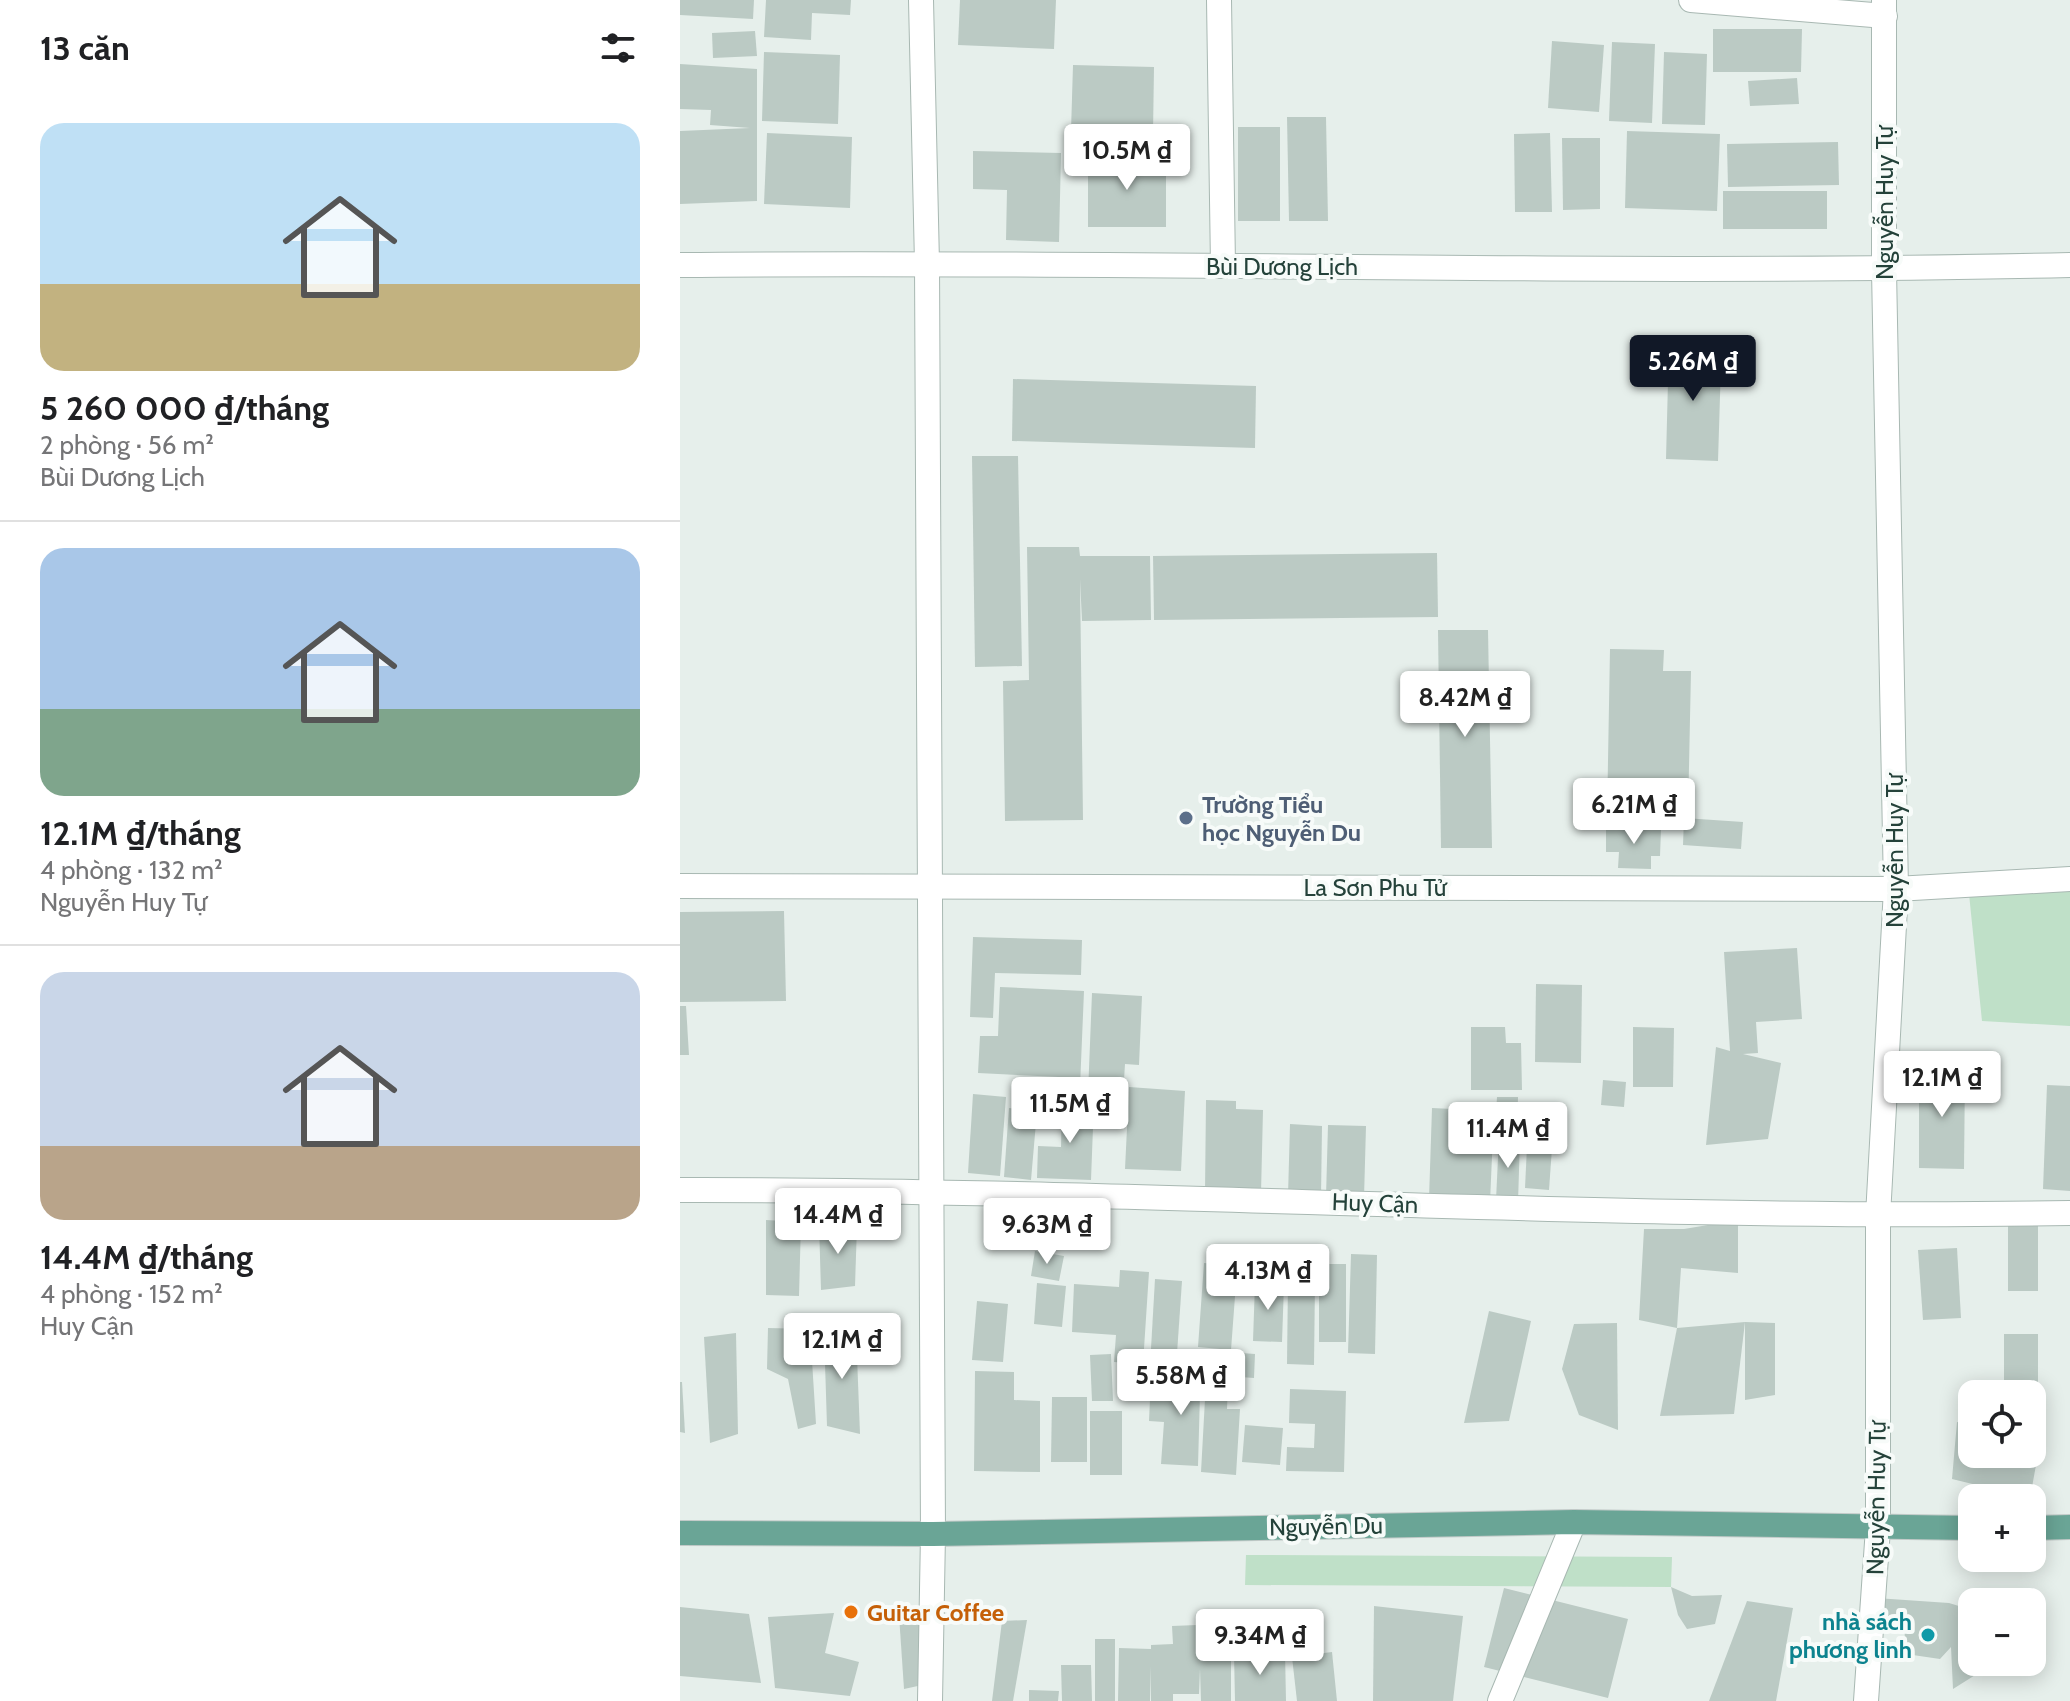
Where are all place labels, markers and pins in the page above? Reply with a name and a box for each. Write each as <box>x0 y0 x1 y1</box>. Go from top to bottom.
pin: 10.5M ₫ <box>1053 124 1201 192</box>
pin: 5.26M ₫ <box>1619 335 1767 403</box>
pin: 8.42M ₫ <box>1391 671 1539 739</box>
pin: 6.21M ₫ <box>1560 778 1708 846</box>
place label: Trường Tiểu học Nguyễn Du <box>1202 790 1361 847</box>
marker: Trường Tiểu học Nguyễn Du <box>1177 809 1195 827</box>
pin: 12.1M ₫ <box>1868 1051 2016 1119</box>
pin: 11.5M ₫ <box>996 1077 1144 1145</box>
pin: 11.4M ₫ <box>1434 1102 1582 1170</box>
pin: 14.4M ₫ <box>764 1188 912 1256</box>
pin: 9.63M ₫ <box>973 1198 1121 1266</box>
pin: 4.13M ₫ <box>1194 1244 1342 1312</box>
pin: 12.1M ₫ <box>768 1313 916 1381</box>
pin: 5.58M ₫ <box>1107 1349 1255 1417</box>
place label: Guitar Coffee <box>867 1598 1004 1627</box>
marker: Guitar Coffee <box>842 1603 860 1621</box>
place label: nhà sách phương linh <box>1789 1607 1912 1664</box>
pin: 9.34M ₫ <box>1186 1609 1334 1677</box>
marker: nhà sách phương linh <box>1919 1626 1937 1644</box>

